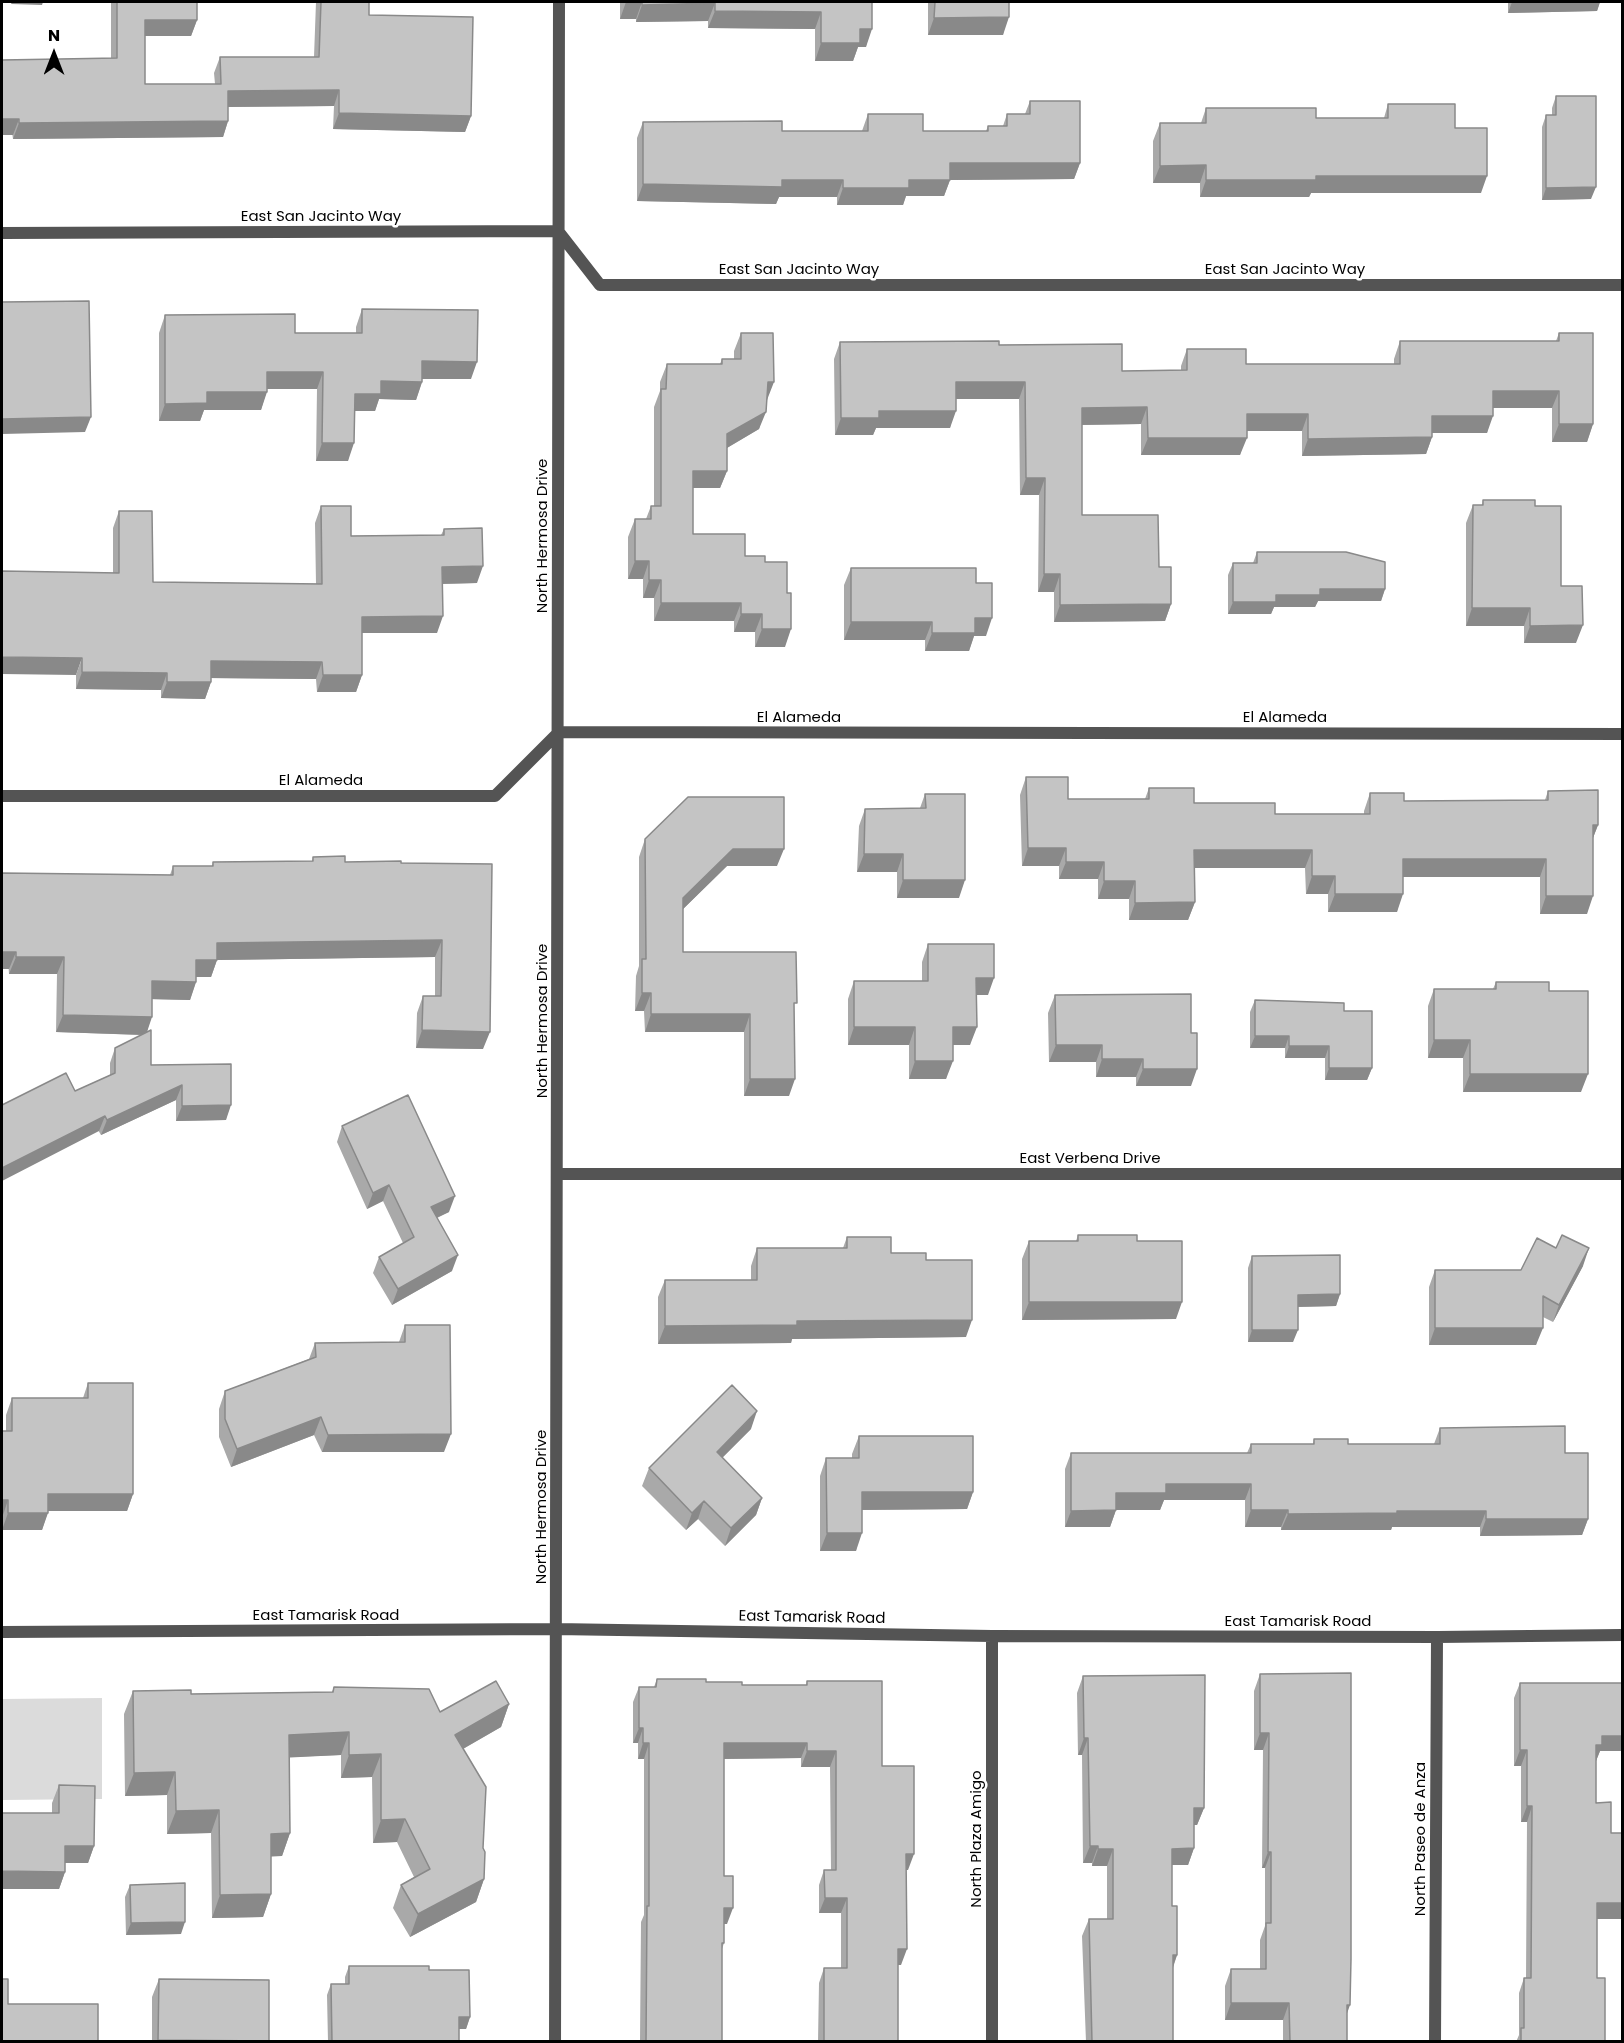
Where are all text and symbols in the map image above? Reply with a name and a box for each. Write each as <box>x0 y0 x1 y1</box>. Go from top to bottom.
north arrow <box>24 24 84 84</box>
text: N <box>48 24 60 47</box>
street label: East San Jacinto Way <box>241 208 401 226</box>
street label: East San Jacinto Way <box>719 261 879 279</box>
street label: East San Jacinto Way <box>1205 261 1365 279</box>
street label: North Hermosa Drive <box>534 459 552 613</box>
street label: El Alameda <box>757 709 841 727</box>
street label: El Alameda <box>1243 709 1327 727</box>
street label: El Alameda <box>279 772 363 790</box>
street label: North Hermosa Drive <box>534 944 552 1098</box>
street label: East Verbena Drive <box>1020 1150 1160 1168</box>
street label: North Hermosa Drive <box>533 1430 551 1584</box>
street label: East Tamarisk Road <box>253 1607 399 1625</box>
street label: East Tamarisk Road <box>738 1608 886 1628</box>
street label: East Tamarisk Road <box>1225 1613 1371 1631</box>
street label: North Paseo de Anza <box>1412 1762 1430 1916</box>
street label: North Plaza Amigo <box>968 1770 986 1908</box>

